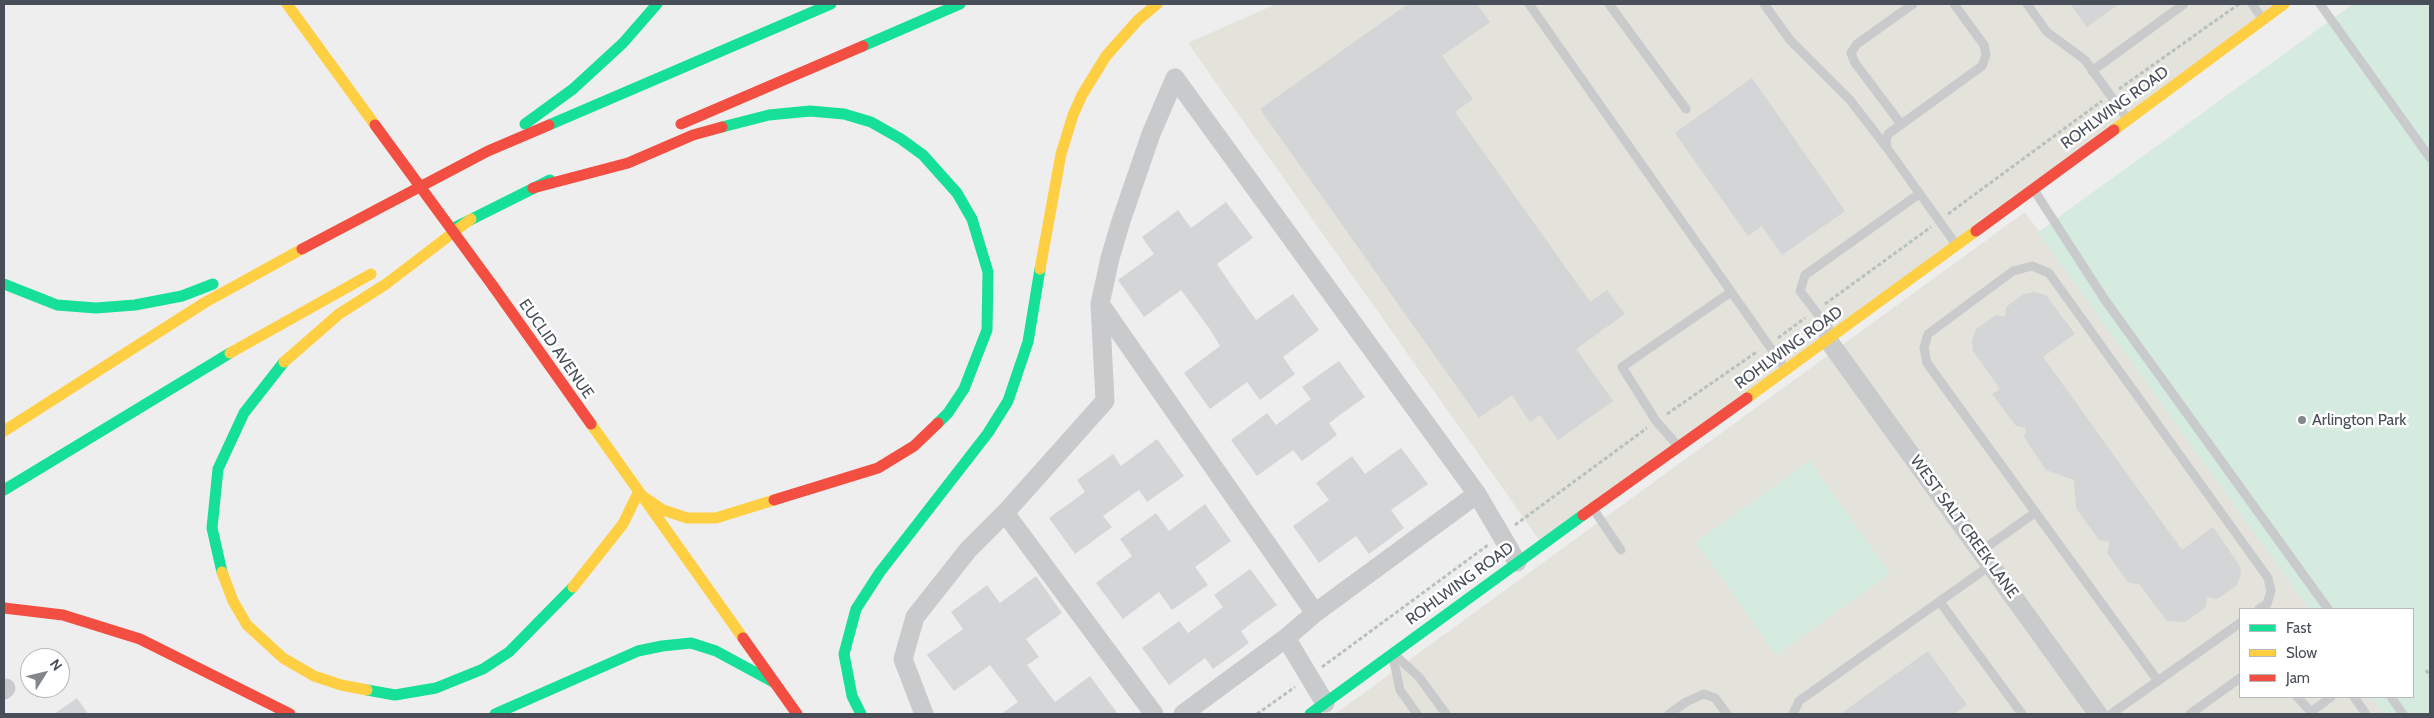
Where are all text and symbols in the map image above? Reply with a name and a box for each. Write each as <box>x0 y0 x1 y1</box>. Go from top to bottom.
street label: ROHLWING ROAD <box>2057 62 2173 154</box>
street label: EUCLID AVENUE <box>515 296 597 402</box>
street label: ROHLWING ROAD <box>1731 302 1847 394</box>
place label: Arlington Park <box>2312 410 2406 430</box>
marker: Arlington Park <box>2296 414 2308 426</box>
street label: WEST SALT CREEK LANE <box>1906 452 2022 602</box>
street label: ROHLWING ROAD <box>1402 538 1518 630</box>
legend <box>2239 608 2414 698</box>
text: Fast <box>2286 619 2311 637</box>
text: Slow <box>2286 644 2317 662</box>
north arrow <box>20 648 70 698</box>
text: N <box>46 655 67 674</box>
text: Jam <box>2286 669 2310 687</box>

